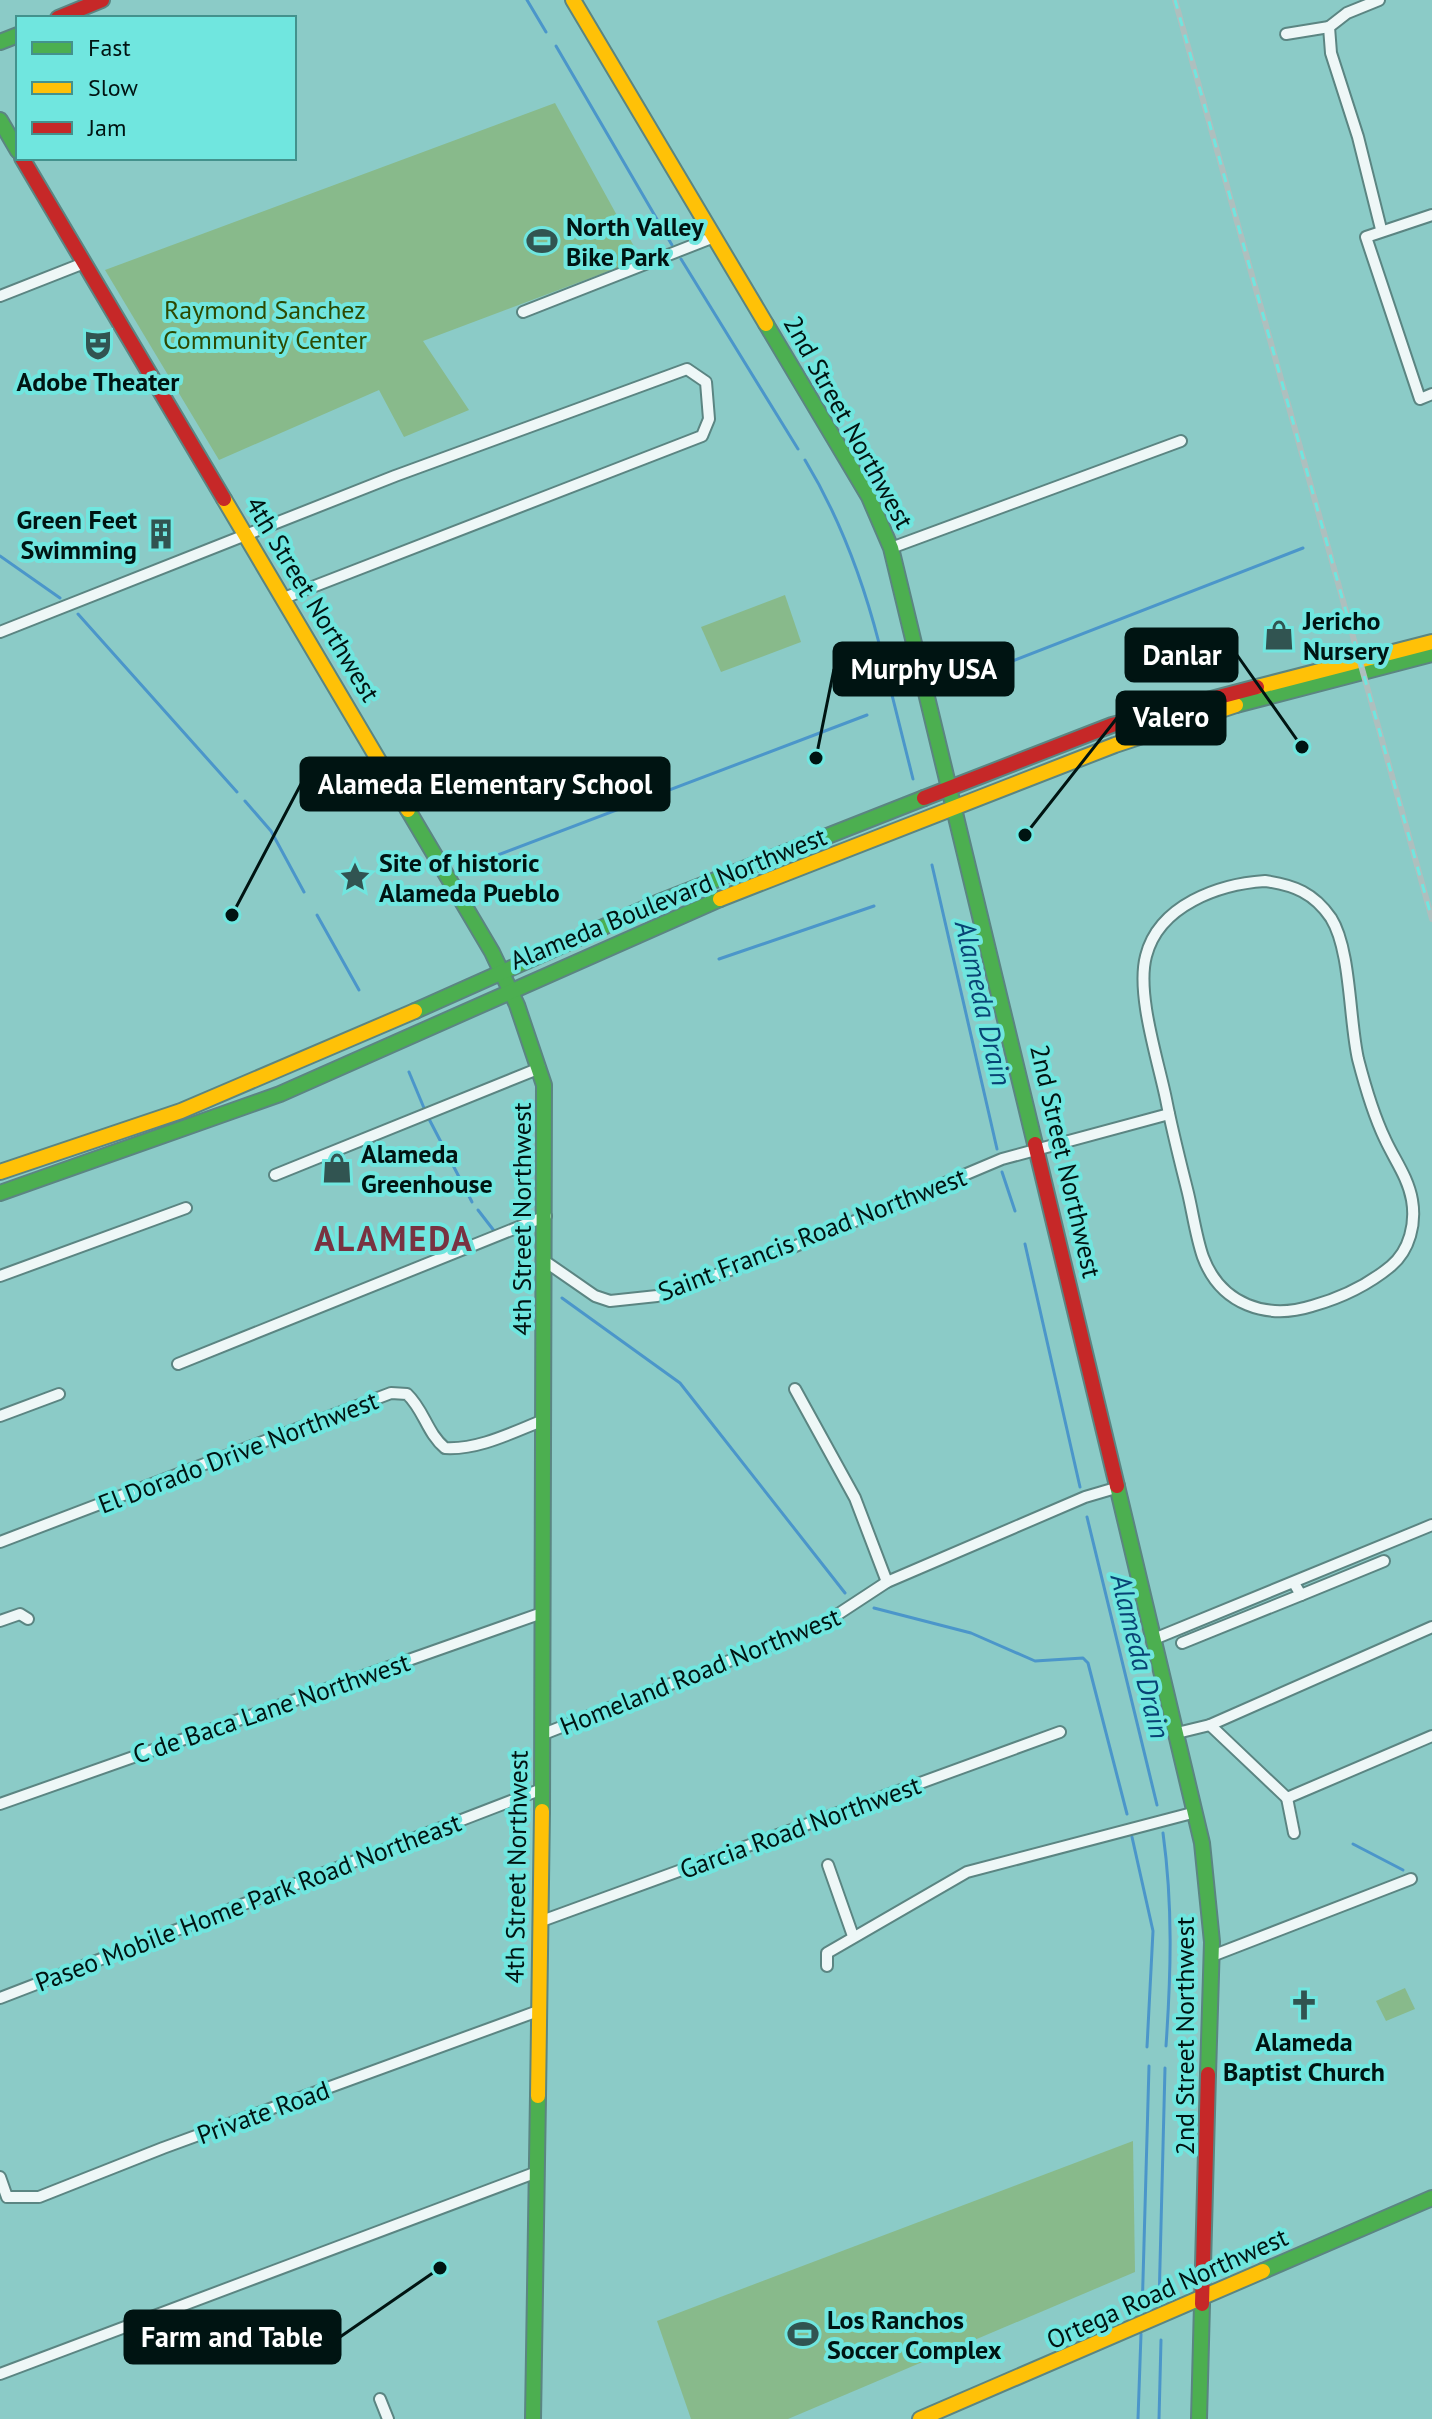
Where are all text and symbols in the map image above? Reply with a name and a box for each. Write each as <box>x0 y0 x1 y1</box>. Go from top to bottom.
legend <box>16 16 296 160</box>
text: Fast <box>88 32 131 63</box>
text: Slow <box>88 72 138 103</box>
text: Jam <box>87 112 126 143</box>
place label: North Valley Bike Park <box>566 210 704 273</box>
sports icon: North Valley Bike Park <box>525 224 559 258</box>
park label: Raymond Sanchez Community Center <box>163 293 367 356</box>
street label: 2nd Street Northwest <box>777 310 921 534</box>
theatre icon: Adobe Theater <box>81 328 115 362</box>
place label: Adobe Theater <box>17 365 180 398</box>
street label: 4th Street Northwest <box>239 490 387 708</box>
place label: Green Feet Swimming <box>16 503 137 566</box>
building icon: Green Feet Swimming <box>144 517 178 551</box>
place label: Jericho Nursery <box>1302 604 1390 667</box>
shop icon: Jericho Nursery <box>1262 618 1296 652</box>
callout: Danlar <box>1126 629 1237 681</box>
text: Danlar <box>1142 636 1222 673</box>
callout: Murphy USA <box>834 643 1013 695</box>
text: Murphy USA <box>851 650 997 687</box>
callout: Valero <box>1117 692 1225 744</box>
text: Valero <box>1132 698 1209 735</box>
callout: Alameda Elementary School <box>301 758 669 810</box>
text: Alameda Elementary School <box>318 765 653 802</box>
street label: Alameda Boulevard Northwest <box>505 819 831 977</box>
place label: Site of historic Alameda Pueblo <box>379 846 560 909</box>
place icon: Site of historic Alameda Pueblo <box>338 860 372 894</box>
water label: Alameda Drain <box>947 916 1021 1089</box>
street label: 2nd Street Northwest <box>1023 1041 1109 1281</box>
street label: 4th Street Northwest <box>505 1102 538 1336</box>
place label: Alameda Greenhouse <box>361 1137 493 1200</box>
shop icon: Alameda Greenhouse <box>320 1151 354 1185</box>
street label: Saint Francis Road Northwest <box>653 1160 971 1308</box>
district label: ALAMEDA <box>314 1216 474 1260</box>
street label: El Dorado Drive Northwest <box>93 1383 383 1521</box>
water label: Alameda Drain <box>1102 1569 1179 1742</box>
street label: Homeland Road Northwest <box>555 1600 845 1742</box>
street label: C de Baca Lane Northwest <box>128 1645 414 1771</box>
street label: 4th Street Northwest <box>497 1750 535 1984</box>
street label: Garcia Road Northwest <box>675 1768 925 1886</box>
street label: Paseo Mobile Home Park Road Northeast <box>31 1805 466 1999</box>
street label: 2nd Street Northwest <box>1168 1917 1201 2155</box>
church icon: Alameda Baptist Church <box>1287 1988 1321 2022</box>
place label: Alameda Baptist Church <box>1223 2025 1385 2088</box>
street label: Private Road <box>192 2073 334 2151</box>
street label: Ortega Road Northwest <box>1041 2220 1293 2356</box>
place label: Los Ranchos Soccer Complex <box>827 2303 1002 2366</box>
callout: Farm and Table <box>125 2311 340 2363</box>
sports icon: Los Ranchos Soccer Complex <box>786 2317 820 2351</box>
text: Farm and Table <box>141 2318 323 2355</box>

